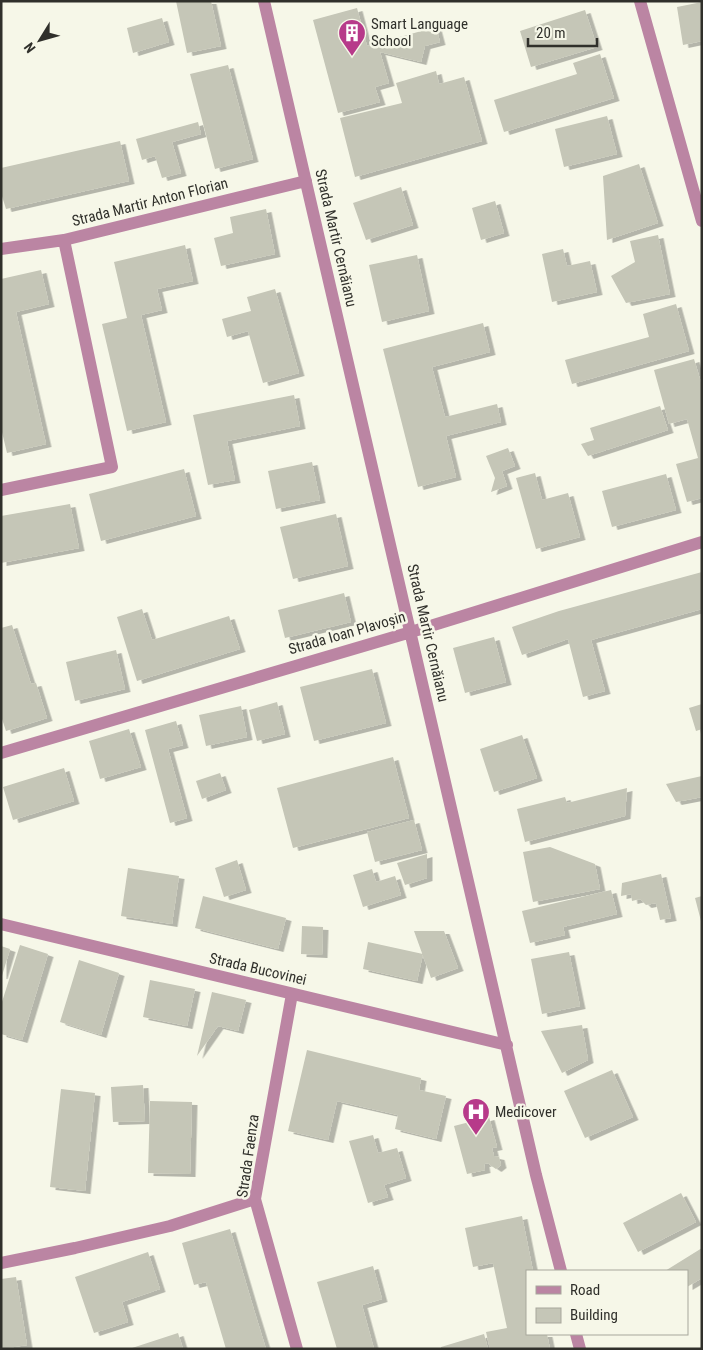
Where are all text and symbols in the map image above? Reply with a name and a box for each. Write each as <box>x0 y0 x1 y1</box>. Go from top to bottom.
north arrow <box>15 15 65 65</box>
place label: Smart Language School <box>371 15 468 50</box>
scale bar <box>528 15 597 47</box>
building icon: Smart Language School <box>337 18 367 57</box>
text: 20 m <box>536 24 566 42</box>
text: N <box>21 40 39 56</box>
street label: Strada Martir Cernăianu <box>311 167 361 309</box>
street label: Strada Martir Anton Florian <box>70 174 230 230</box>
street label: Strada Martir Cernăianu <box>403 562 453 704</box>
street label: Strada Ioan Plavoșin <box>286 608 408 658</box>
street label: Strada Bucovinei <box>208 949 308 989</box>
hospital icon: Medicover <box>461 1097 491 1136</box>
place label: Medicover <box>495 1103 557 1121</box>
street label: Strada Faenza <box>233 1113 263 1199</box>
legend <box>526 1270 688 1335</box>
text: Road <box>570 1281 600 1299</box>
text: Building <box>570 1306 618 1324</box>

